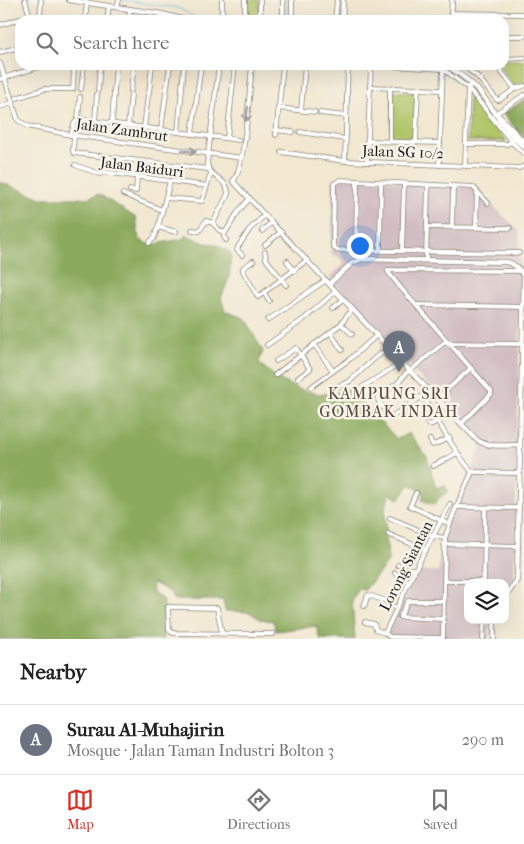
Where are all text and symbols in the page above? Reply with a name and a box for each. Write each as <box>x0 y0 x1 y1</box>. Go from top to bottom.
search box <box>15 15 509 70</box>
icon: search <box>33 29 61 57</box>
text: Search here <box>73 32 169 54</box>
one-way arrow <box>242 106 252 122</box>
street label: Jalan Zambrut <box>74 114 170 145</box>
street label: Jalan SG 10/2 <box>361 142 444 162</box>
one-way arrow <box>181 146 197 156</box>
street label: Jalan Baiduri <box>98 153 185 181</box>
your location <box>347 233 373 259</box>
pin: A <box>383 331 415 372</box>
district label: KAMPUNG SRI GOMBAK INDAH <box>319 384 459 421</box>
street label: Lorong Siantan <box>376 518 437 614</box>
map controls <box>464 579 509 624</box>
button: layers <box>464 579 509 624</box>
text: Nearby <box>20 660 86 684</box>
text: Surau Al-Muhajirin <box>67 719 224 741</box>
text: A <box>31 730 41 749</box>
text: 290 m <box>462 730 504 749</box>
text: Mosque · Jalan Taman Industri Bolton 3 <box>67 741 334 760</box>
tab: Map <box>66 786 94 833</box>
tab: Directions <box>227 786 290 833</box>
tab: Saved <box>423 786 458 833</box>

